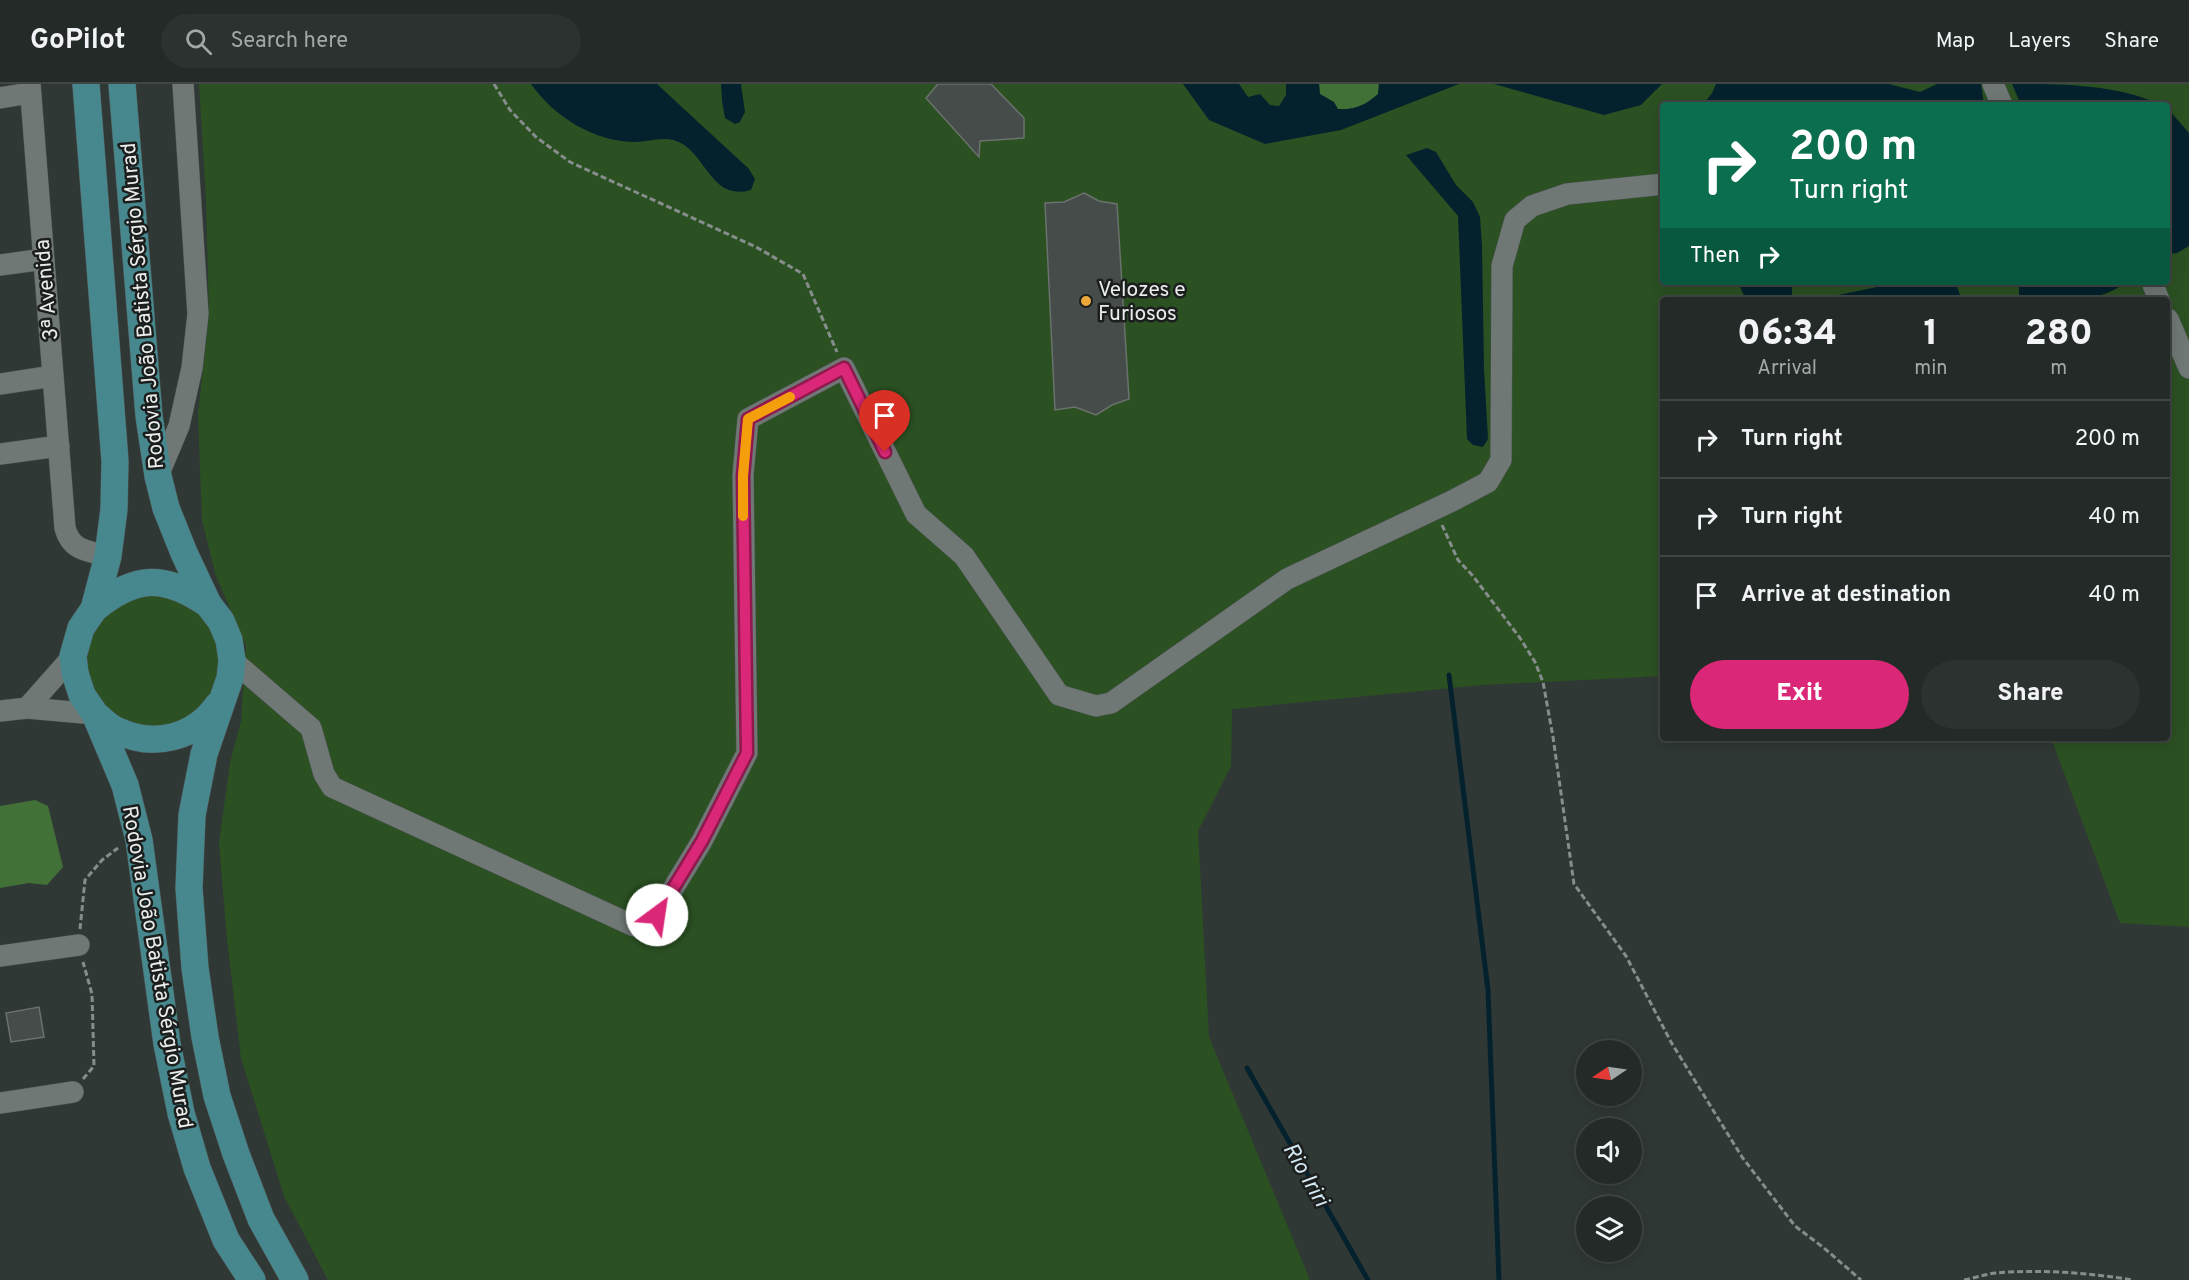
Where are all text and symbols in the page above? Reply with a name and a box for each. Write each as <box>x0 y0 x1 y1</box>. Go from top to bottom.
search box <box>161 14 581 68</box>
text: GoPilot <box>30 23 125 59</box>
icon: search <box>182 25 215 58</box>
text: Search here <box>230 28 348 55</box>
text: Map <box>1936 28 1975 55</box>
text: Layers <box>2008 28 2071 55</box>
text: Share <box>2104 28 2159 55</box>
text: 200 m <box>1789 122 1917 175</box>
icon: right <box>1690 126 1768 204</box>
street label: Rodovia João Batista Sérgio Murad <box>116 142 171 470</box>
text: Turn right <box>1789 174 1908 208</box>
street label: 3ª Avenida <box>30 238 65 342</box>
icon: right <box>1752 240 1785 273</box>
text: Then <box>1690 243 1740 270</box>
place label: Velozes e Furiosos <box>1098 277 1186 328</box>
marker: Velozes e Furiosos <box>1079 294 1093 308</box>
text: 06:34 <box>1737 312 1837 358</box>
text: 1 <box>1924 312 1938 358</box>
text: 280 <box>2025 312 2093 358</box>
text: Arrival <box>1757 356 1817 382</box>
text: min <box>1914 356 1948 382</box>
text: m <box>2050 356 2067 382</box>
pin <box>859 390 910 452</box>
icon: arrive <box>868 399 901 432</box>
icon: right <box>1690 423 1723 456</box>
text: Turn right <box>1741 426 1843 453</box>
text: 200 m <box>2075 426 2140 453</box>
icon: right <box>1690 501 1723 534</box>
text: Turn right <box>1741 504 1843 531</box>
text: 40 m <box>2088 504 2140 531</box>
icon: arrive <box>1690 579 1723 612</box>
text: Arrive at destination <box>1741 582 1951 609</box>
text: 40 m <box>2088 582 2140 609</box>
button: Exit <box>1690 660 1909 729</box>
button: Share <box>1921 660 2140 729</box>
street label: Rodovia João Batista Sérgio Murad <box>115 804 198 1131</box>
position arrow <box>625 883 689 947</box>
north arrow <box>1576 1040 1642 1106</box>
map controls <box>1576 1040 1642 1262</box>
button: sound <box>1576 1118 1642 1184</box>
water label: Rio Iriri <box>1276 1138 1335 1213</box>
button: layers <box>1576 1196 1642 1262</box>

